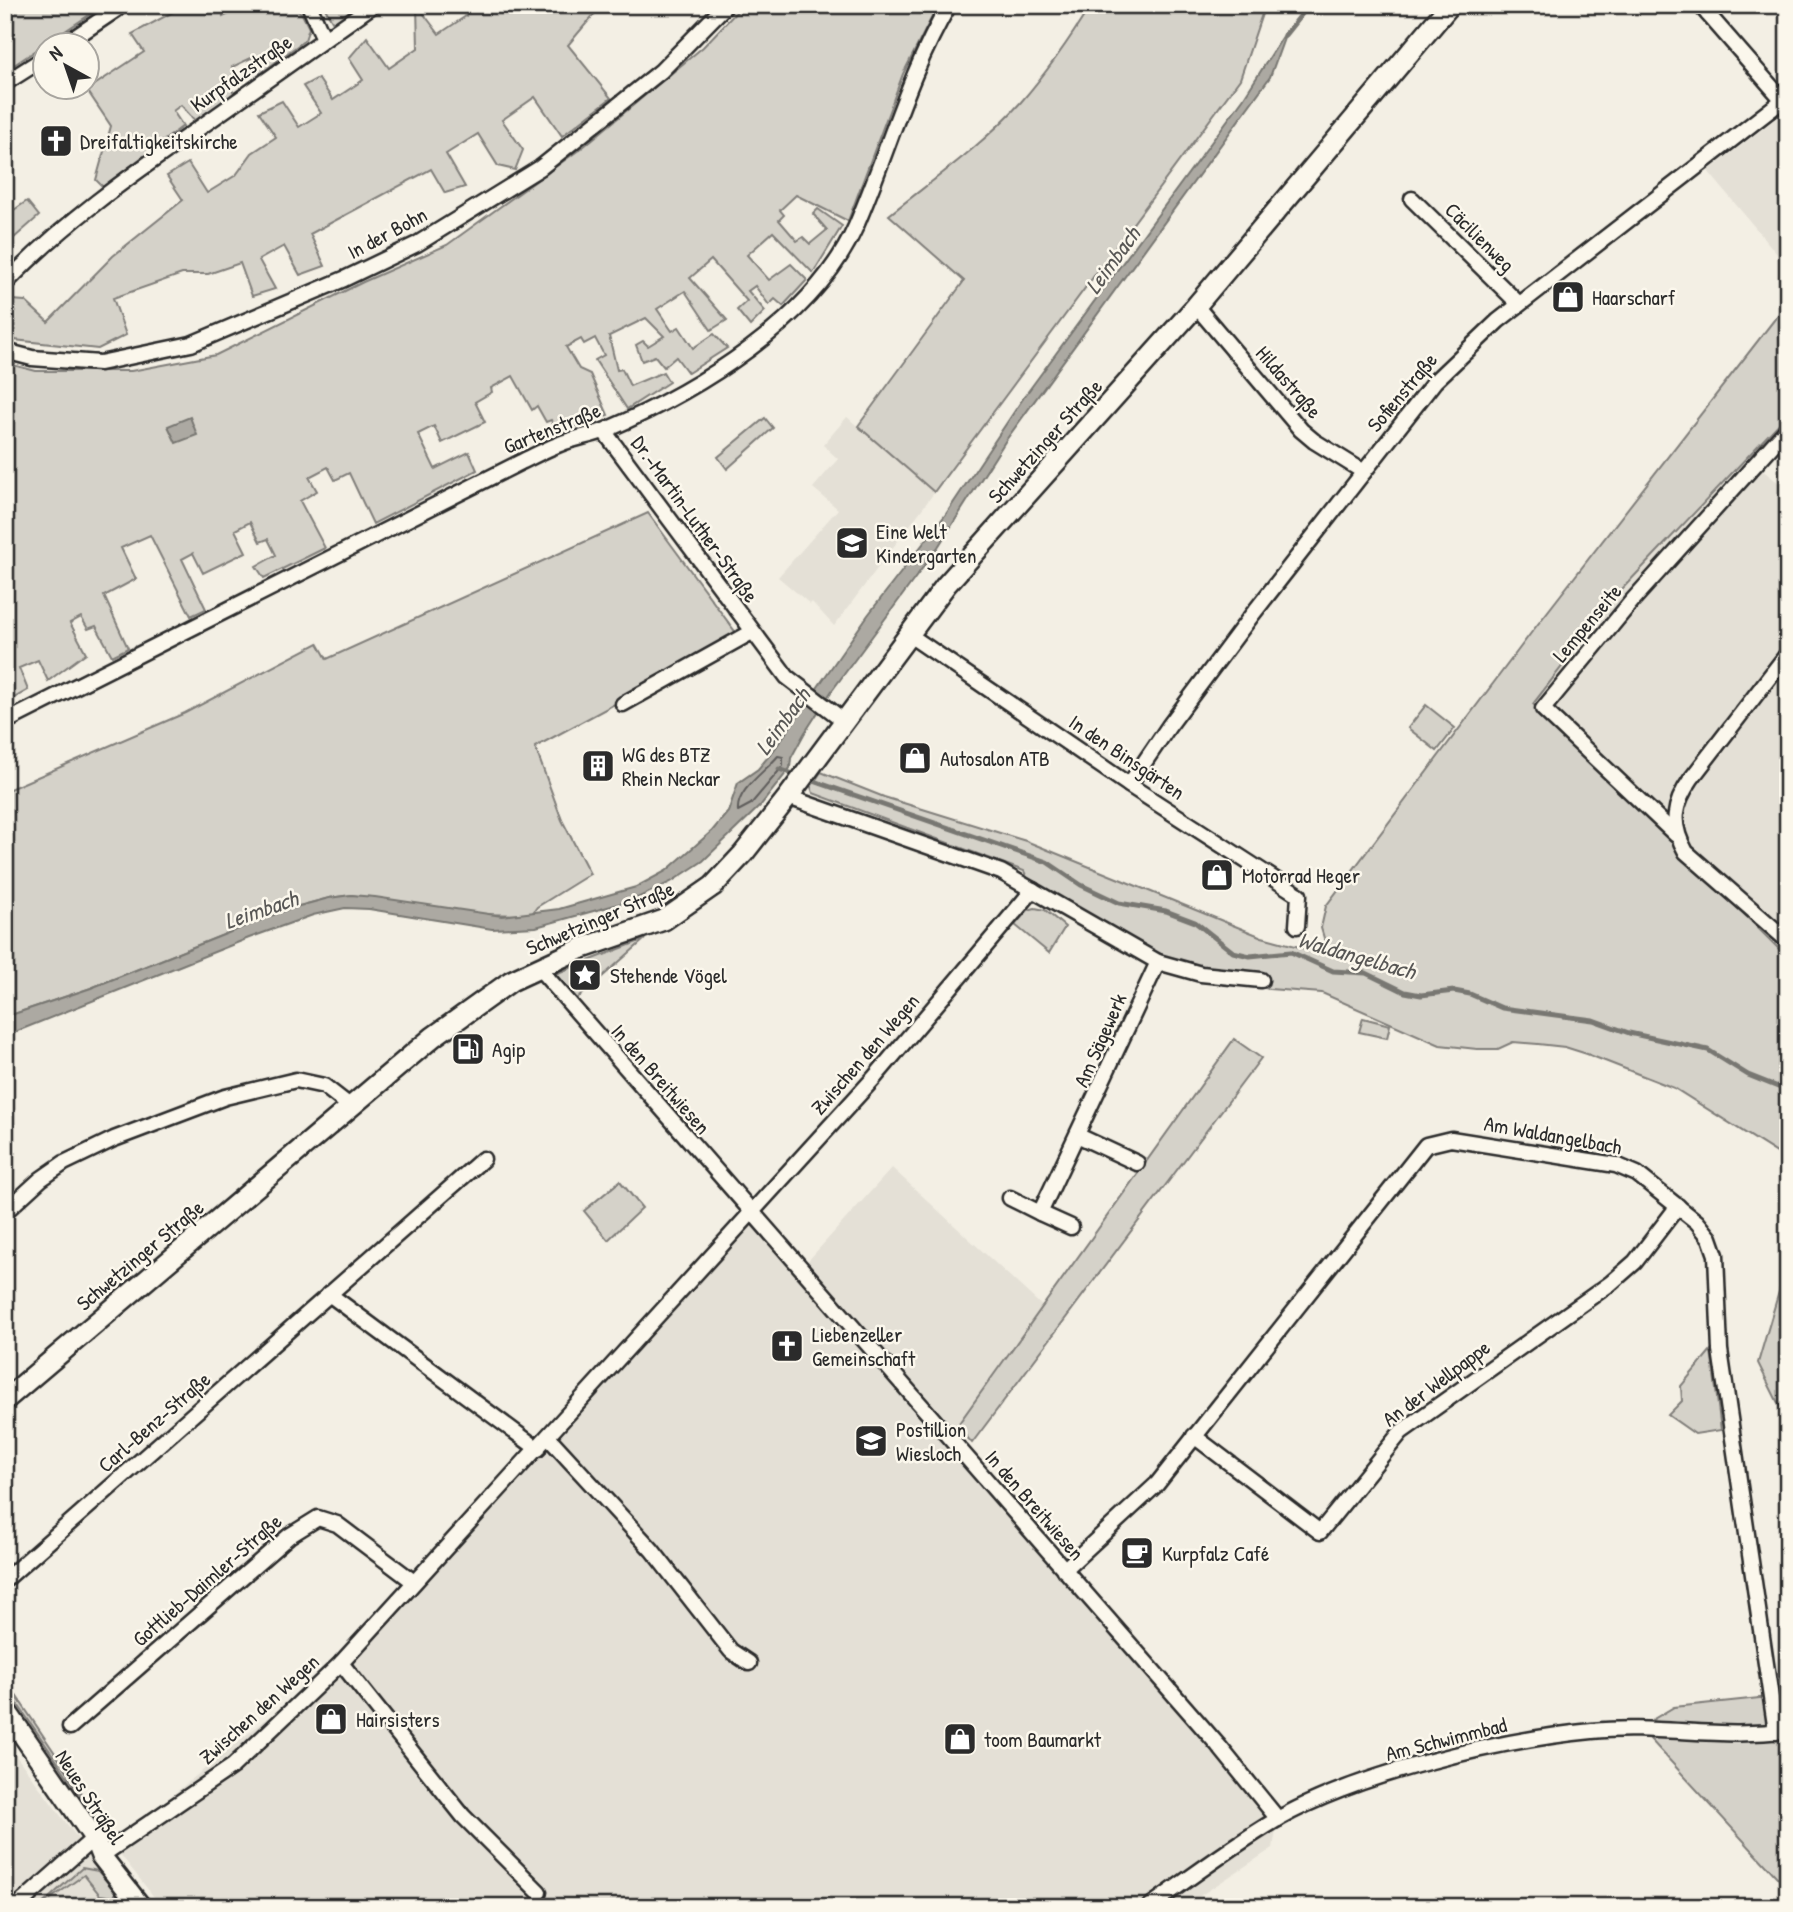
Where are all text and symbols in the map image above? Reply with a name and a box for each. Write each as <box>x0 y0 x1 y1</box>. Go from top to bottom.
street label: Kurpfalzstraße <box>184 27 298 119</box>
north arrow <box>32 32 102 102</box>
text: N <box>43 40 67 66</box>
church icon: Dreifaltigkeitskirche <box>37 122 75 160</box>
place label: Dreifaltigkeitskirche <box>80 127 238 156</box>
street label: Cäcilienweg <box>1439 196 1521 278</box>
street label: In der Bohn <box>342 200 432 266</box>
water label: Leimbach <box>1077 219 1148 300</box>
shop icon: Haarscharf <box>1549 278 1587 316</box>
place label: Haarscharf <box>1592 283 1676 312</box>
street label: Hildastraße <box>1249 339 1329 425</box>
street label: Sofienstraße <box>1360 346 1444 438</box>
street label: Schwetzinger Straße <box>981 372 1109 510</box>
street label: Gartenstraße <box>499 395 605 461</box>
street label: Dr.-Martin-Luther-Straße <box>625 430 765 608</box>
place label: Eine Welt Kindergarten <box>876 517 977 570</box>
school or university icon: Eine Welt Kindergarten <box>833 524 871 562</box>
street label: Lempenseite <box>1546 578 1628 668</box>
water label: Leimbach <box>747 680 818 761</box>
street label: In den Binsgärten <box>1063 708 1191 806</box>
shop icon: Autosalon ATB <box>896 739 934 777</box>
place label: WG des BTZ Rhein Neckar <box>622 740 720 793</box>
place label: Autosalon ATB <box>940 744 1050 773</box>
building icon: WG des BTZ Rhein Neckar <box>579 747 617 785</box>
shop icon: Motorrad Heger <box>1198 856 1236 894</box>
place label: Motorrad Heger <box>1242 861 1360 890</box>
street label: Schwetzinger Straße <box>521 874 679 962</box>
water label: Leimbach <box>220 882 303 936</box>
water label: Waldangelbach <box>1295 924 1420 988</box>
place icon: Stehende Vögel <box>566 956 604 994</box>
place label: Stehende Vögel <box>610 961 727 990</box>
street label: Zwischen den Wegen <box>804 987 926 1121</box>
street label: Am Sägewerk <box>1066 988 1134 1091</box>
street label: In den Breitwiesen <box>605 1017 717 1141</box>
fuel station icon: Agip <box>449 1030 487 1068</box>
place label: Agip <box>492 1035 525 1064</box>
street label: Am Waldangelbach <box>1482 1109 1624 1161</box>
street label: Schwetzinger Straße <box>70 1193 210 1317</box>
place label: Liebenzeller Gemeinschaft <box>812 1320 916 1373</box>
church icon: Liebenzeller Gemeinschaft <box>768 1327 806 1365</box>
street label: An der Wellpappe <box>1376 1333 1496 1433</box>
street label: Carl-Benz-Straße <box>91 1365 217 1479</box>
place label: Postillion Wiesloch <box>896 1415 966 1468</box>
school or university icon: Postillion Wiesloch <box>852 1422 890 1460</box>
street label: In den Breitwiesen <box>979 1443 1091 1567</box>
street label: Gottlieb-Daimler-Straße <box>126 1507 288 1653</box>
cafe icon: Kurpfalz Café <box>1118 1534 1156 1572</box>
place label: Kurpfalz Café <box>1162 1539 1269 1568</box>
street label: Zwischen den Wegen <box>193 1647 325 1771</box>
shop icon: Hairsisters <box>312 1700 350 1738</box>
place label: Hairsisters <box>356 1705 439 1734</box>
street label: Am Schwimmbad <box>1382 1710 1510 1768</box>
shop icon: toom Baumarkt <box>941 1720 979 1758</box>
place label: toom Baumarkt <box>984 1725 1102 1754</box>
street label: Neues Sträßel <box>49 1744 132 1850</box>

